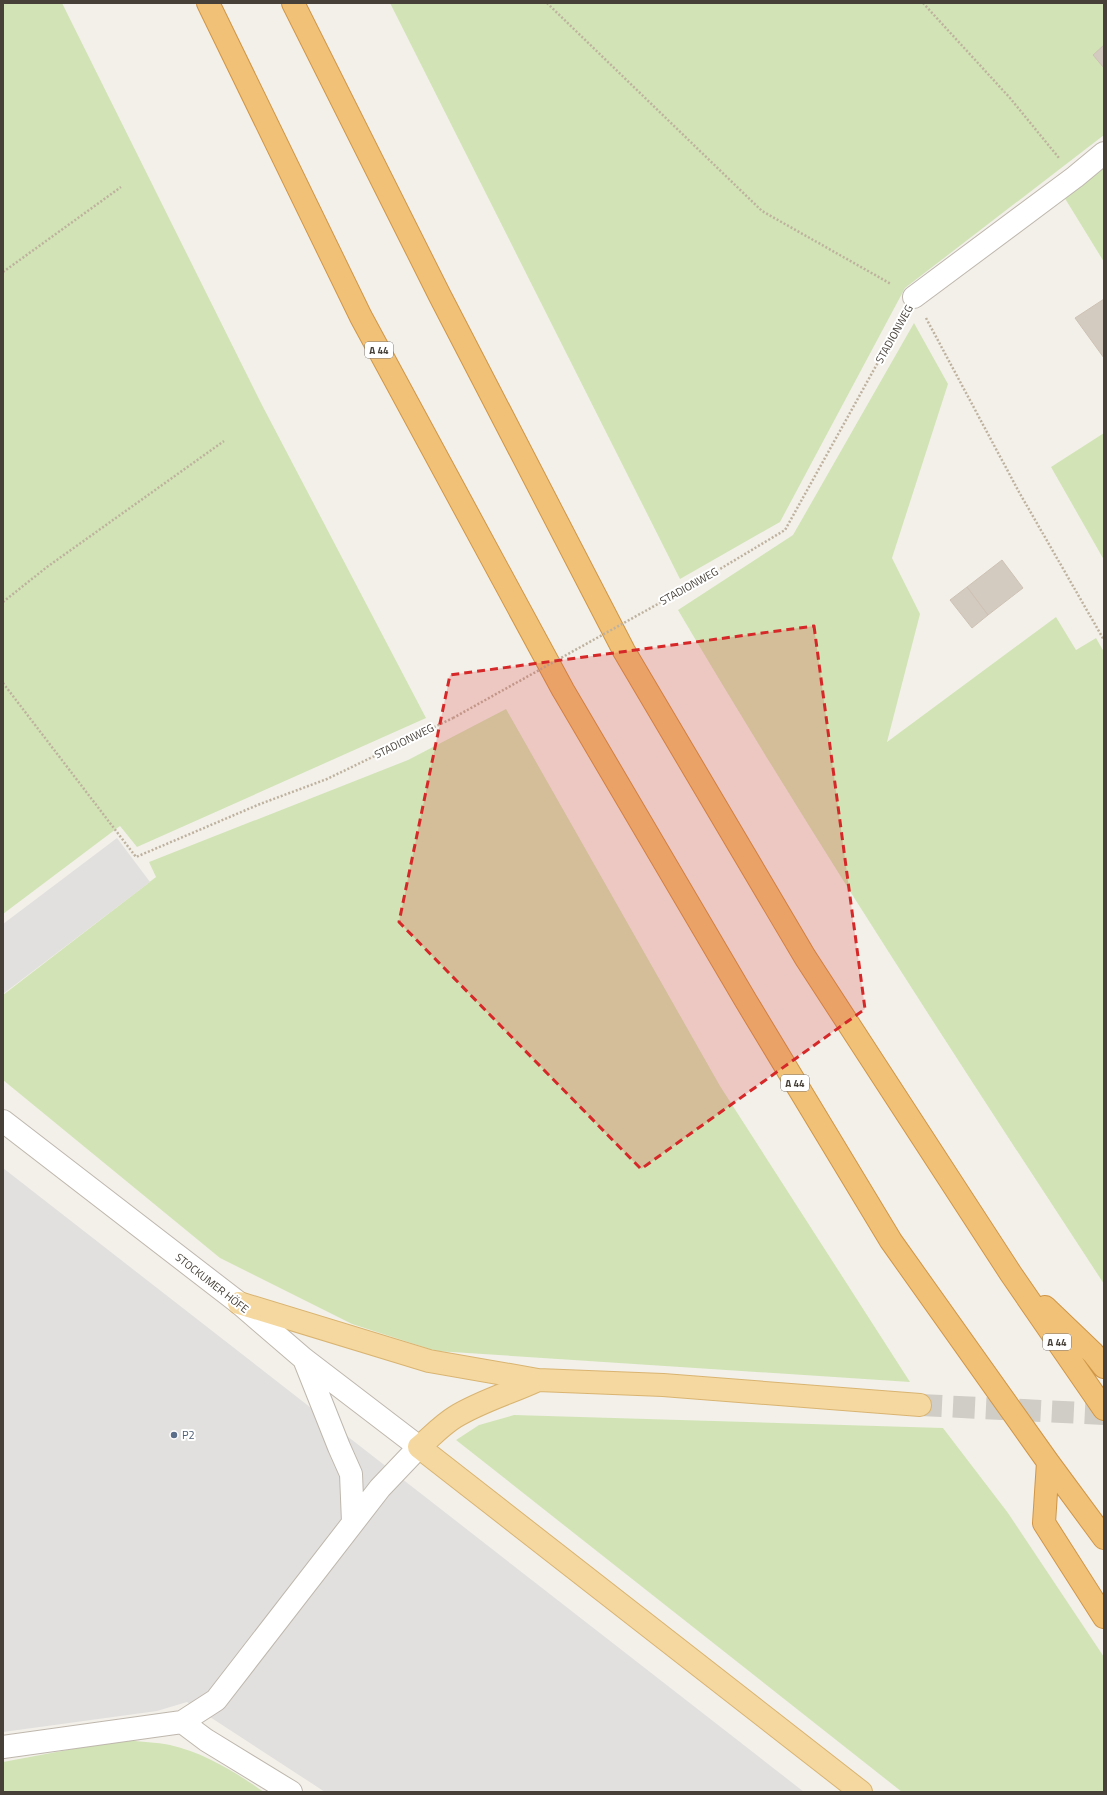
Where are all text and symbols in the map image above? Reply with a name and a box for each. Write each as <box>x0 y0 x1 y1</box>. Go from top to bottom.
street label: STADIONWEG <box>871 302 917 366</box>
road number: A 44 <box>365 342 393 358</box>
street label: STADIONWEG <box>657 563 721 609</box>
street label: STADIONWEG <box>371 720 437 762</box>
road number: A 44 <box>781 1075 809 1091</box>
street label: STOCKUMER HÖFE <box>172 1249 252 1317</box>
road number: A 44 <box>1043 1334 1071 1350</box>
place label: P2 <box>182 1427 195 1443</box>
marker: P2 <box>169 1430 179 1440</box>

